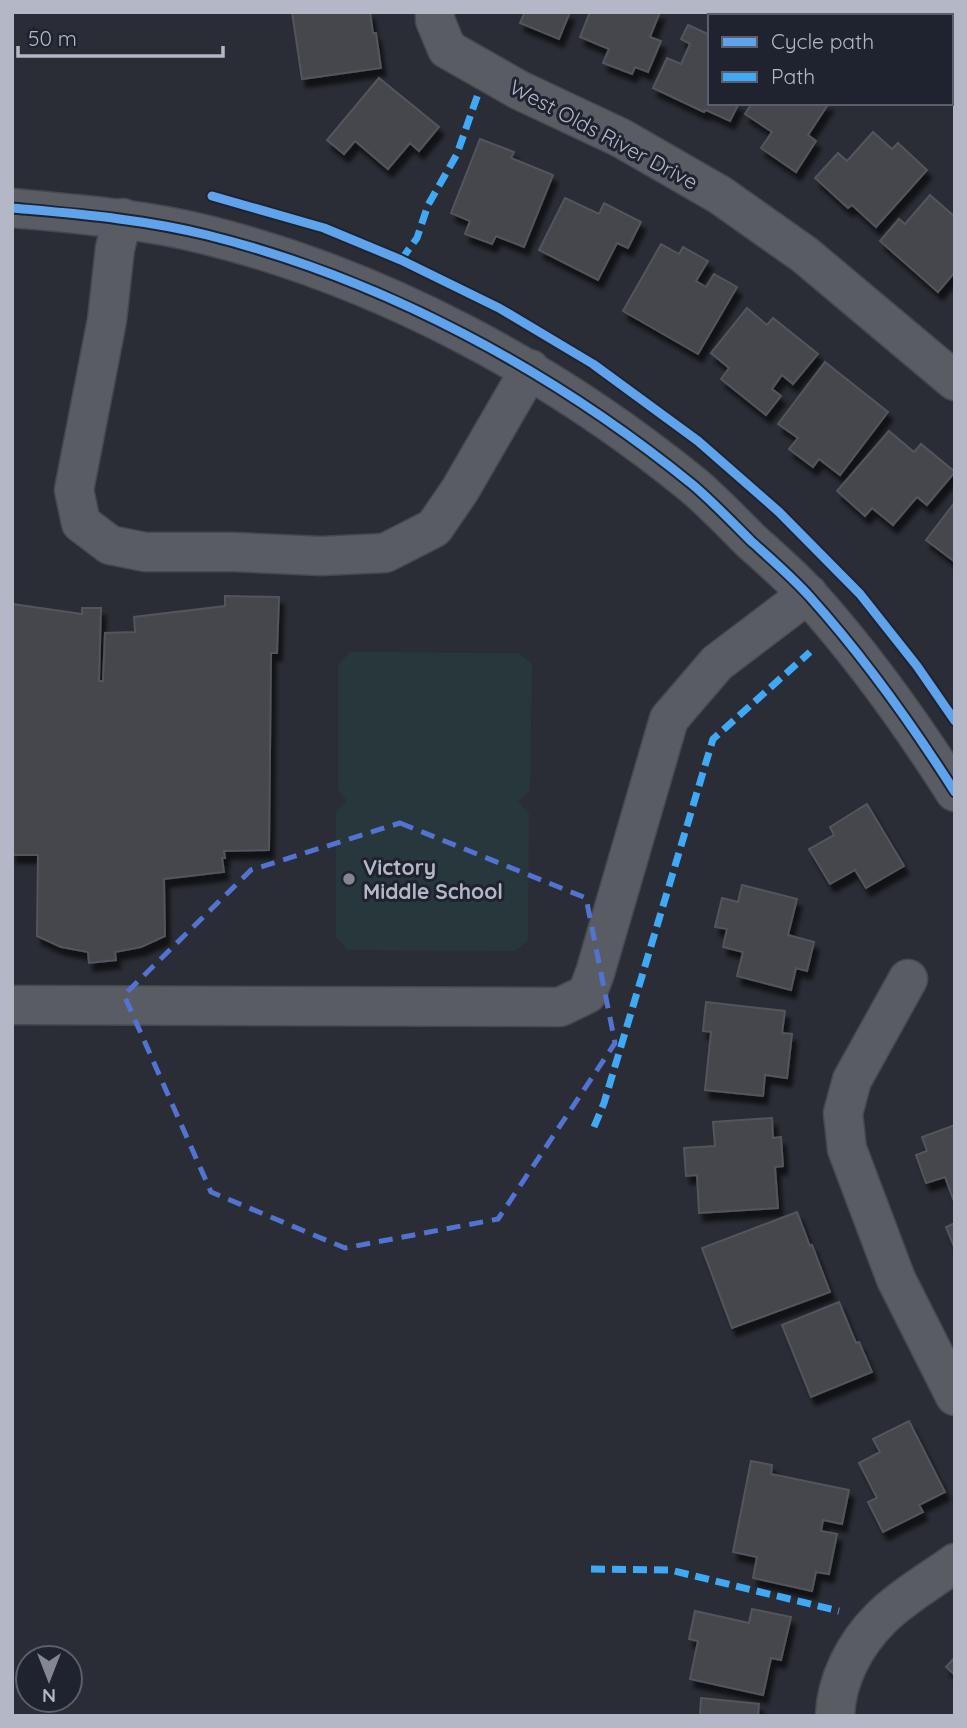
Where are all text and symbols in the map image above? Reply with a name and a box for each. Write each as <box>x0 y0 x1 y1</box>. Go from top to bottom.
scale bar <box>18 14 222 58</box>
legend <box>708 14 953 105</box>
text: 50 m <box>28 25 77 51</box>
text: Cycle path <box>771 28 874 54</box>
text: Path <box>771 63 815 89</box>
street label: West Olds River Drive <box>505 73 703 195</box>
place label: Victory Middle School <box>363 854 503 904</box>
marker: Victory Middle School <box>341 871 357 887</box>
north arrow <box>14 1644 84 1714</box>
text: N <box>42 1684 56 1708</box>

